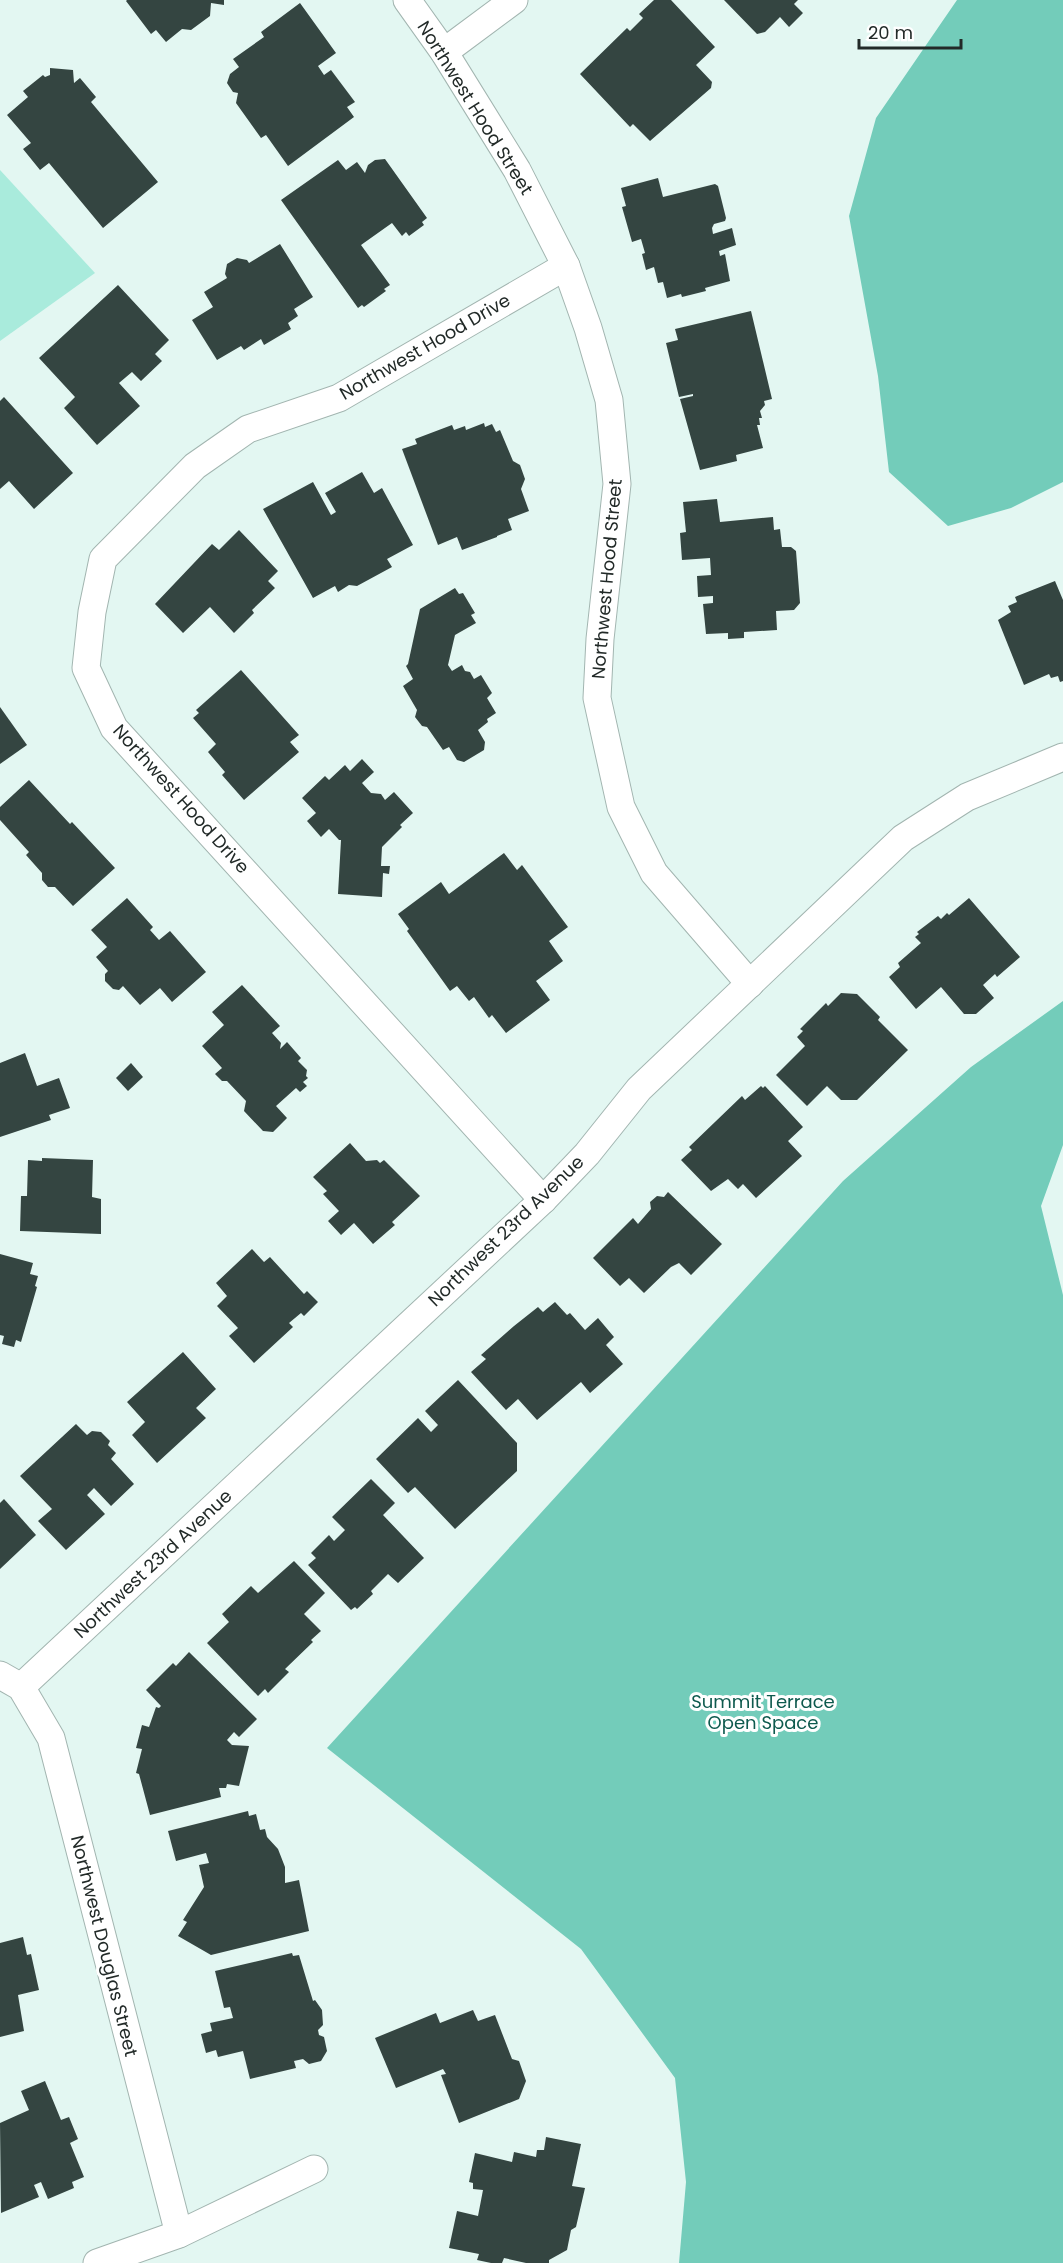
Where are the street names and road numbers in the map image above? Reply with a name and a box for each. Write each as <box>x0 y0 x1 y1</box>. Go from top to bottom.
street label: Northwest Hood Street <box>412 16 539 200</box>
street label: Northwest Hood Drive <box>335 287 515 406</box>
street label: Northwest Hood Street <box>585 478 628 680</box>
street label: Northwest Hood Drive <box>107 719 255 879</box>
street label: Northwest 23rd Avenue <box>422 1149 589 1312</box>
street label: Northwest 23rd Avenue <box>68 1484 237 1644</box>
street label: Northwest Douglas Street <box>65 1833 144 2059</box>

